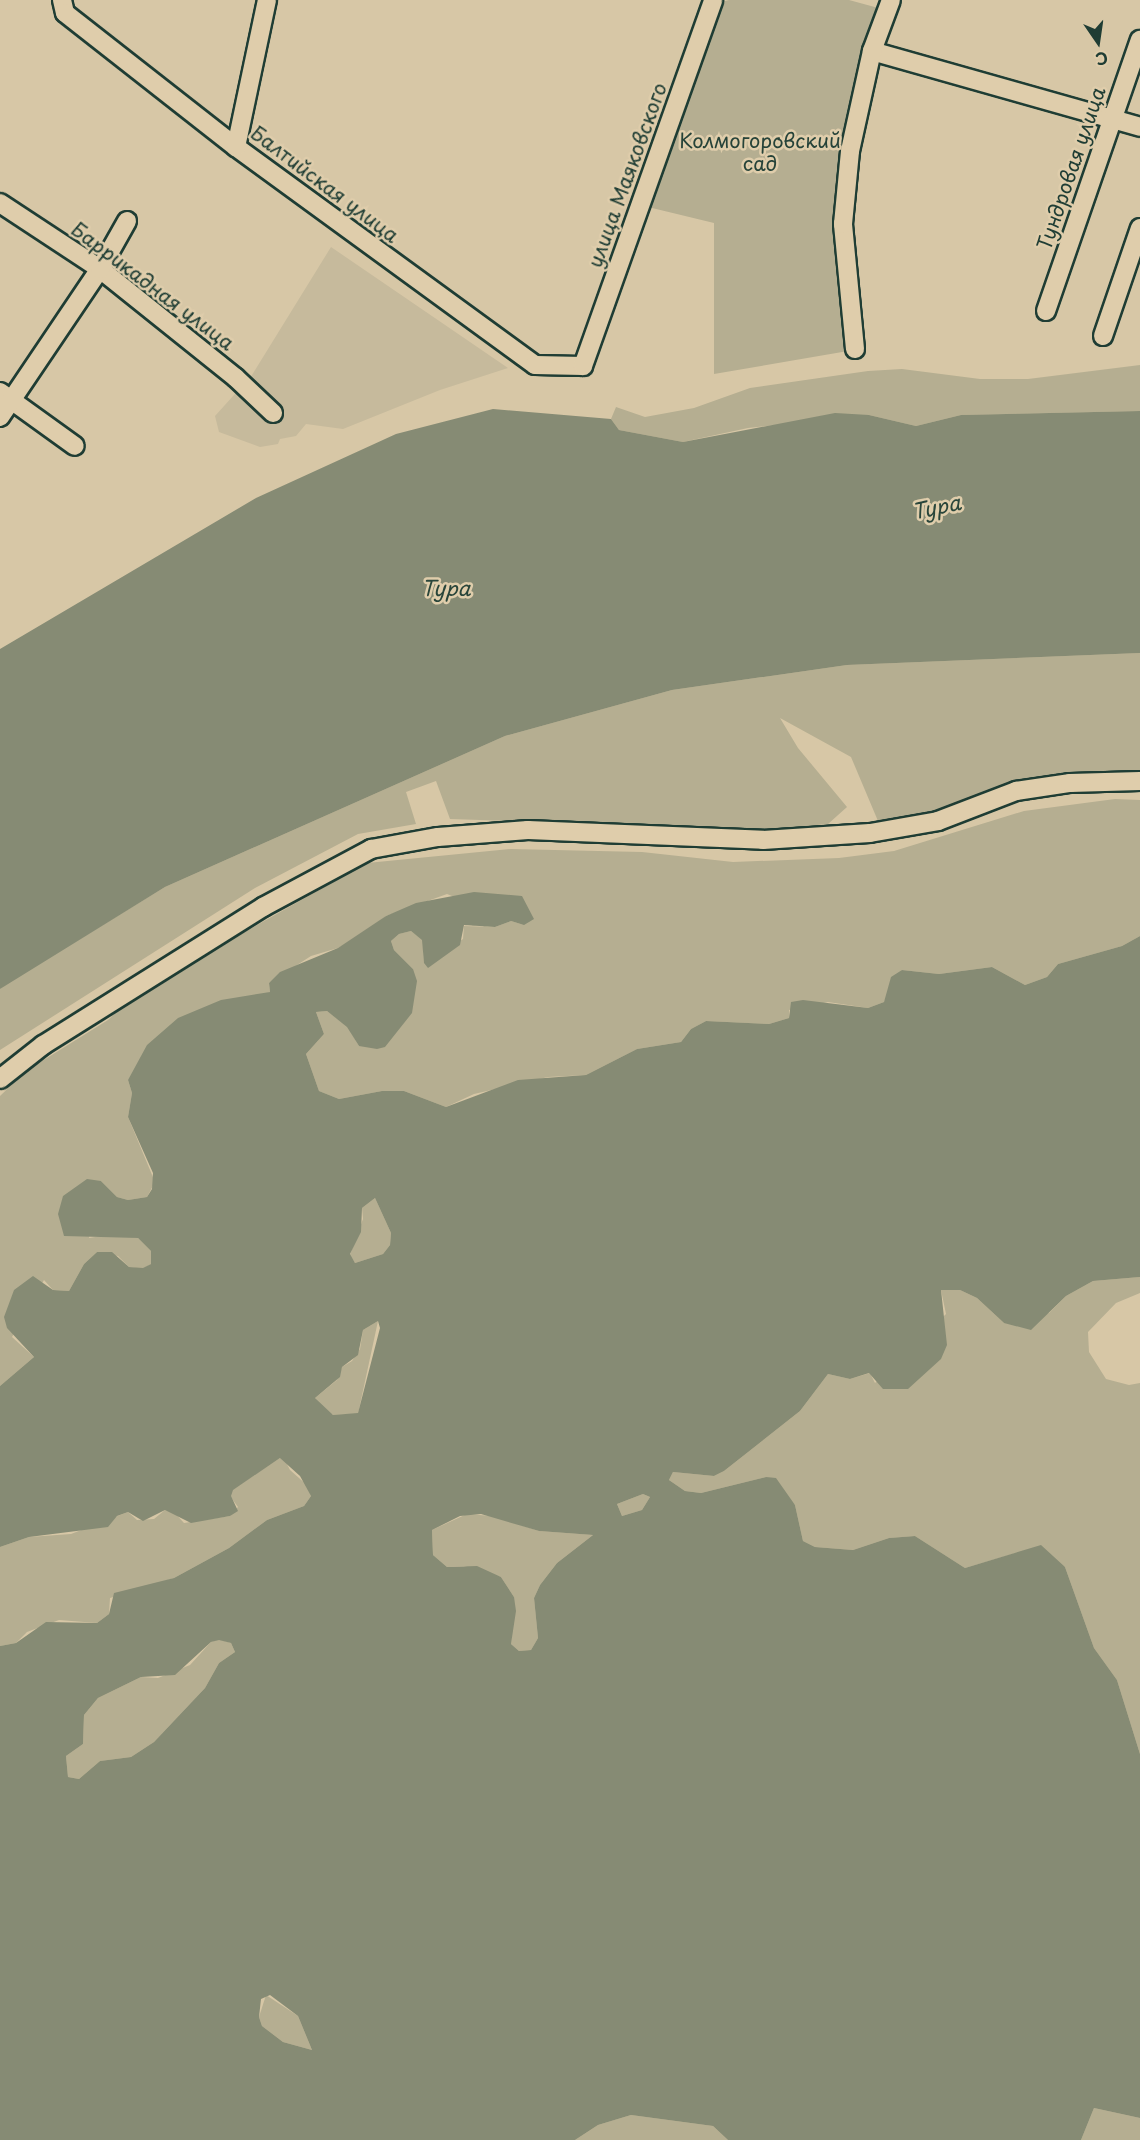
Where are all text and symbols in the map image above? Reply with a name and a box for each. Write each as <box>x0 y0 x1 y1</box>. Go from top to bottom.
north arrow <box>1068 12 1128 72</box>
text: С <box>1093 46 1111 73</box>
street label: улица Маяковского <box>582 79 672 271</box>
street label: Тундровая улица <box>1032 83 1110 253</box>
street label: Балтийская улица <box>246 120 404 248</box>
park label: Колмогоровский сад <box>679 128 841 175</box>
street label: Баррикадная улица <box>66 217 240 355</box>
water label: Тура <box>909 489 963 523</box>
water label: Тура <box>421 574 471 600</box>

